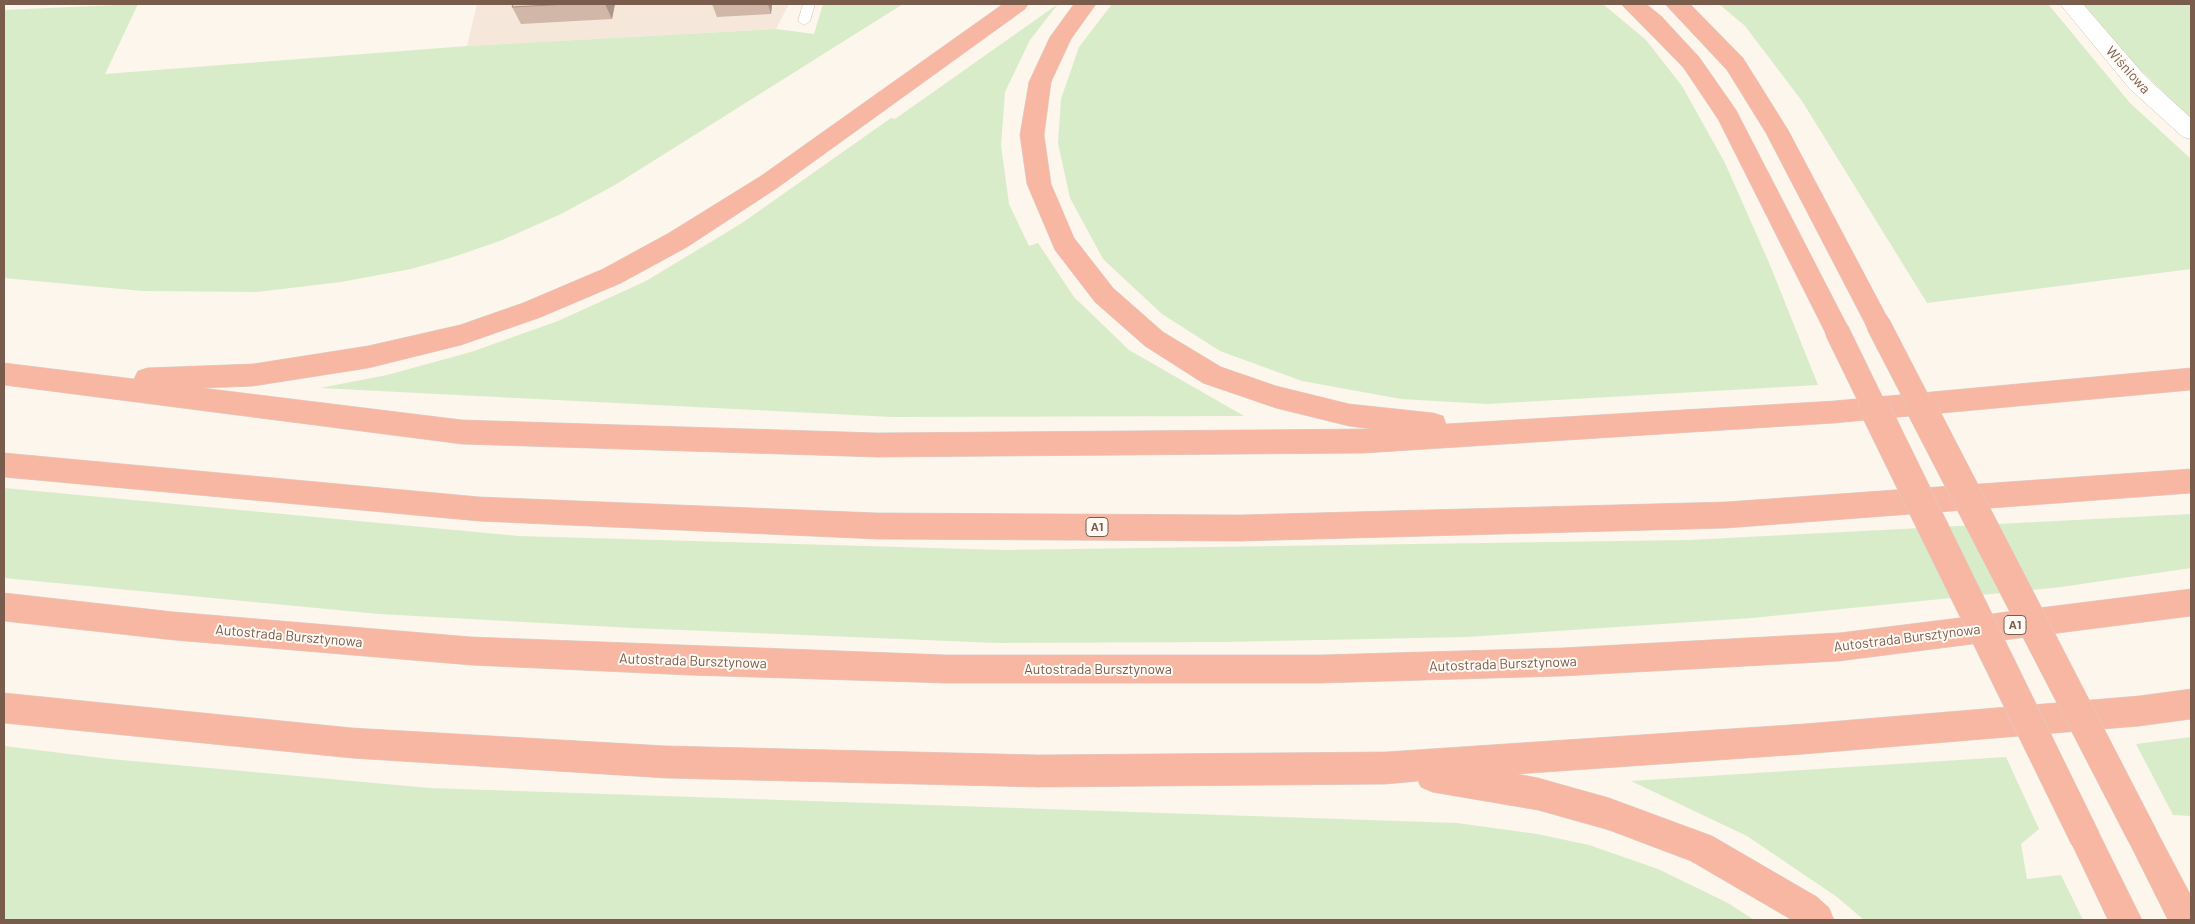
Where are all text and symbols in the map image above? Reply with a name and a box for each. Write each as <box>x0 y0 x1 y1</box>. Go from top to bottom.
street label: Wiśniowa <box>2102 43 2154 97</box>
road number: A1 <box>1086 518 1108 536</box>
road number: A1 <box>2004 616 2026 634</box>
street label: Autostrada Bursztynowa <box>215 621 363 651</box>
street label: Autostrada Bursztynowa <box>1833 621 1981 655</box>
street label: Autostrada Bursztynowa <box>619 650 767 672</box>
street label: Autostrada Bursztynowa <box>1429 653 1577 675</box>
street label: Autostrada Bursztynowa <box>1024 661 1172 677</box>

